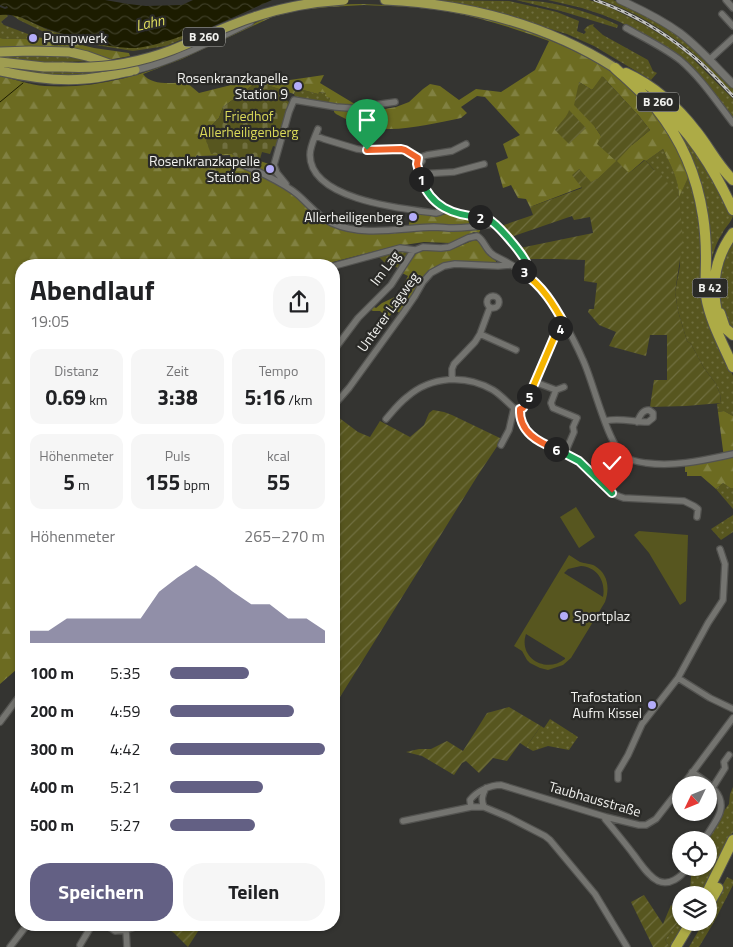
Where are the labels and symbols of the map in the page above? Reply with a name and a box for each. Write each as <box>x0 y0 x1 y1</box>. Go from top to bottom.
water label: Lahn <box>133 8 167 37</box>
place label: Pumpwerk <box>43 27 107 48</box>
road number: B 260 <box>183 28 225 46</box>
marker: Pumpwerk <box>27 32 39 44</box>
place label: Rosenkranzkapelle Station 9 <box>177 67 288 104</box>
marker: Rosenkranzkapelle Station 9 <box>292 80 304 92</box>
road number: B 260 <box>637 92 679 111</box>
pin <box>346 99 388 150</box>
park label: Friedhof Allerheiligenberg <box>200 105 298 142</box>
place label: Rosenkranzkapelle Station 8 <box>149 150 260 187</box>
marker: Rosenkranzkapelle Station 8 <box>264 163 276 175</box>
pin: 1 <box>408 166 434 192</box>
pin: 2 <box>468 204 492 230</box>
place label: Allerheiligenberg <box>304 206 403 227</box>
marker: Allerheiligenberg <box>407 211 419 223</box>
street label: Im Lag <box>364 246 405 290</box>
pin: 3 <box>512 258 536 284</box>
street label: Unterer Lagweg <box>351 268 424 356</box>
road number: B 42 <box>692 278 728 298</box>
pin: 4 <box>548 316 572 340</box>
pin: 5 <box>516 384 542 408</box>
pin: 6 <box>544 436 568 462</box>
pin <box>591 442 633 493</box>
place label: Sportplaz <box>574 605 630 626</box>
marker: Sportplaz <box>558 610 570 622</box>
place label: Trafostation Aufm Kissel <box>571 686 642 723</box>
marker: Trafostation Aufm Kissel <box>646 699 658 711</box>
street label: Taubhausstraße <box>547 775 644 822</box>
north arrow <box>672 776 718 821</box>

